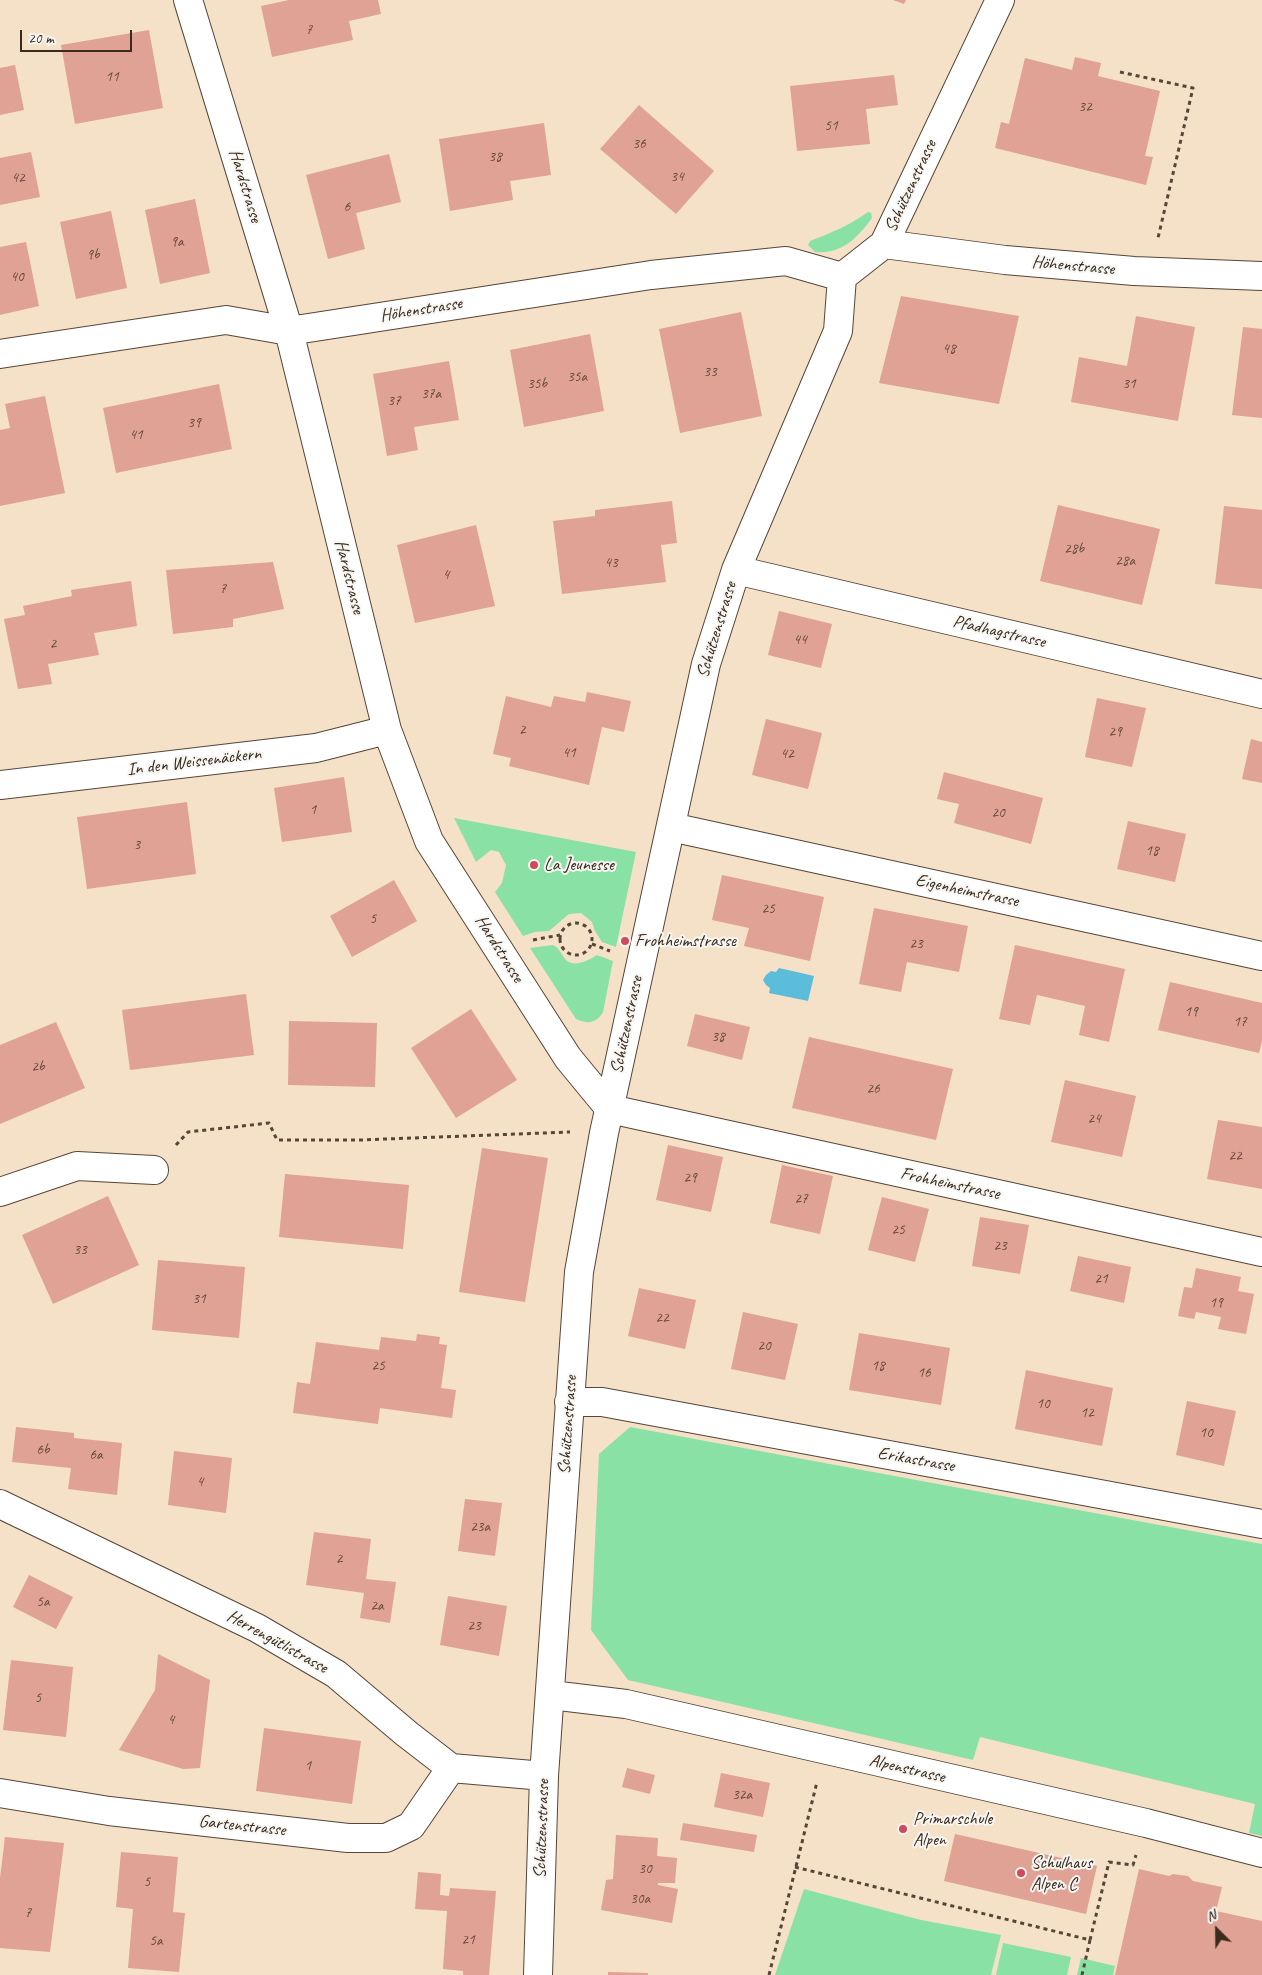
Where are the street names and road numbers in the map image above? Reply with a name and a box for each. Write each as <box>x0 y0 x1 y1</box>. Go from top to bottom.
street label: Schützenstrasse <box>880 137 942 235</box>
street label: Hardstrasse <box>224 147 266 225</box>
street label: Höhenstrasse <box>1031 252 1115 280</box>
street label: Höhenstrasse <box>378 293 464 327</box>
street label: Hardstrasse <box>329 538 369 616</box>
street label: Schützenstrasse <box>692 579 742 681</box>
street label: Pfadhagstrasse <box>951 611 1047 653</box>
street label: In den Weissenäckern <box>126 743 262 781</box>
street label: Eigenheimstrasse <box>914 870 1020 912</box>
street label: Hardstrasse <box>470 911 528 987</box>
street label: Schützenstrasse <box>606 974 648 1076</box>
street label: Frohheimstrasse <box>898 1163 1002 1205</box>
street label: Schützenstrasse <box>554 1375 582 1475</box>
street label: Erikastrasse <box>876 1443 956 1477</box>
street label: Herrengütlistrasse <box>223 1605 331 1679</box>
street label: Alpenstrasse <box>867 1750 947 1788</box>
street label: Schützenstrasse <box>529 1779 555 1879</box>
street label: Gartenstrasse <box>198 1811 286 1841</box>

